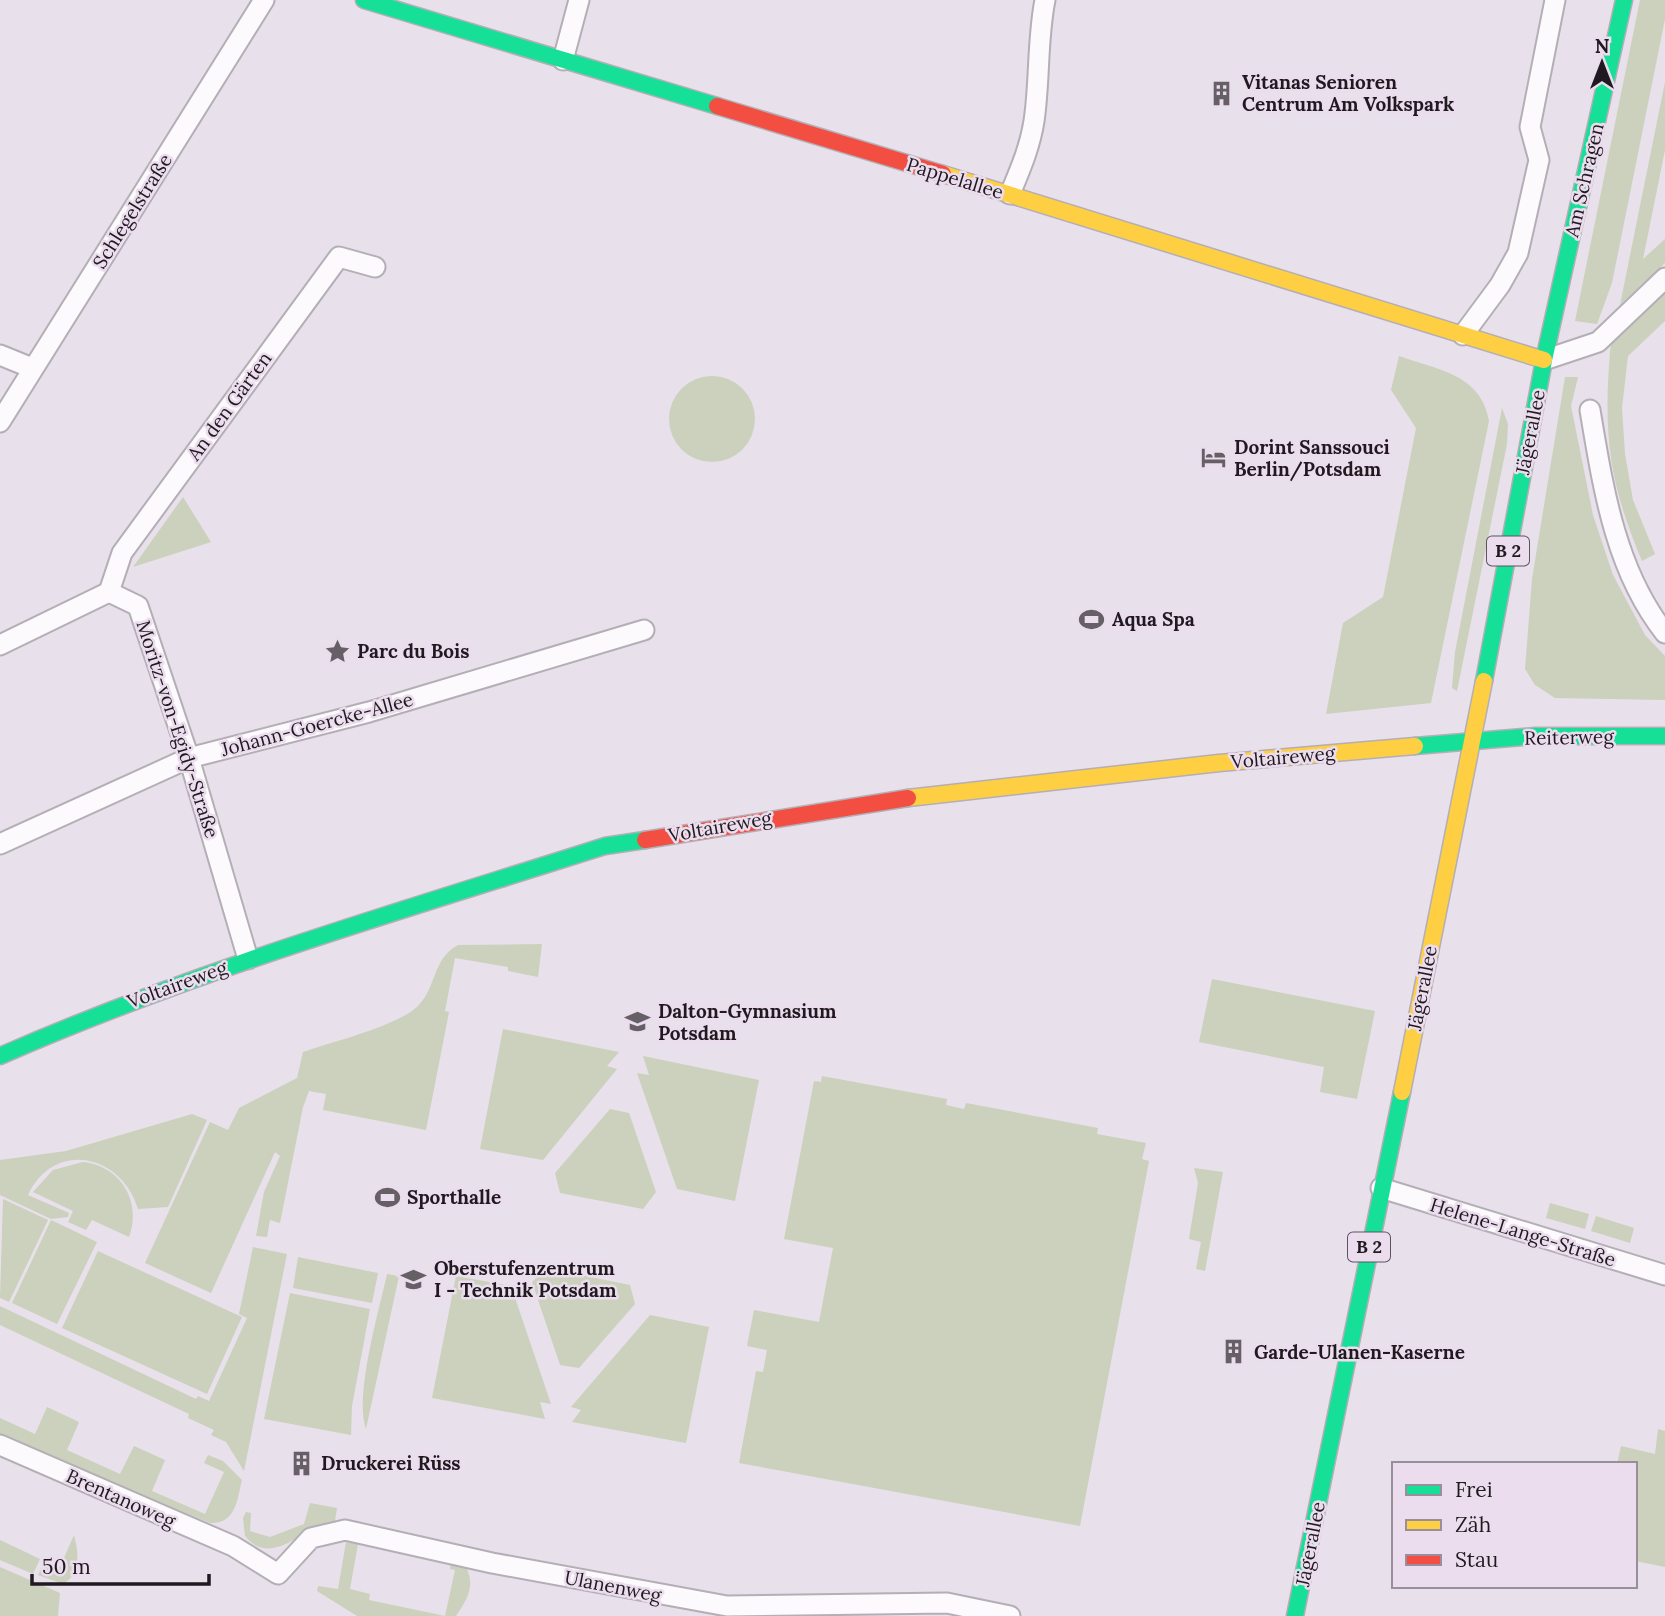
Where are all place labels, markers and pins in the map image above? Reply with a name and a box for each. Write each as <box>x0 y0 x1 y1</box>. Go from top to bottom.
place label: Vitanas Senioren Centrum Am Volkspark <box>1242 70 1454 116</box>
building icon: Vitanas Senioren Centrum Am Volkspark <box>1208 79 1236 107</box>
place label: Dorint Sanssouci Berlin/Potsdam <box>1234 435 1390 482</box>
hotel icon: Dorint Sanssouci Berlin/Potsdam <box>1200 444 1228 472</box>
sports icon: Aqua Spa <box>1078 605 1106 633</box>
place label: Aqua Spa <box>1112 607 1195 631</box>
place icon: Parc du Bois <box>323 637 351 665</box>
place label: Parc du Bois <box>357 639 470 663</box>
place label: Dalton-Gymnasium Potsdam <box>658 999 837 1045</box>
school or university icon: Dalton-Gymnasium Potsdam <box>624 1008 652 1036</box>
sports icon: Sporthalle <box>373 1183 401 1211</box>
place label: Sporthalle <box>407 1185 501 1209</box>
place label: Oberstufenzentrum I - Technik Potsdam <box>434 1256 617 1302</box>
school or university icon: Oberstufenzentrum I - Technik Potsdam <box>400 1265 428 1293</box>
building icon: Garde-Ulanen-Kaserne <box>1220 1338 1248 1366</box>
place label: Garde-Ulanen-Kaserne <box>1254 1340 1465 1364</box>
building icon: Druckerei Rüss <box>287 1449 315 1477</box>
place label: Druckerei Rüss <box>321 1451 461 1475</box>

